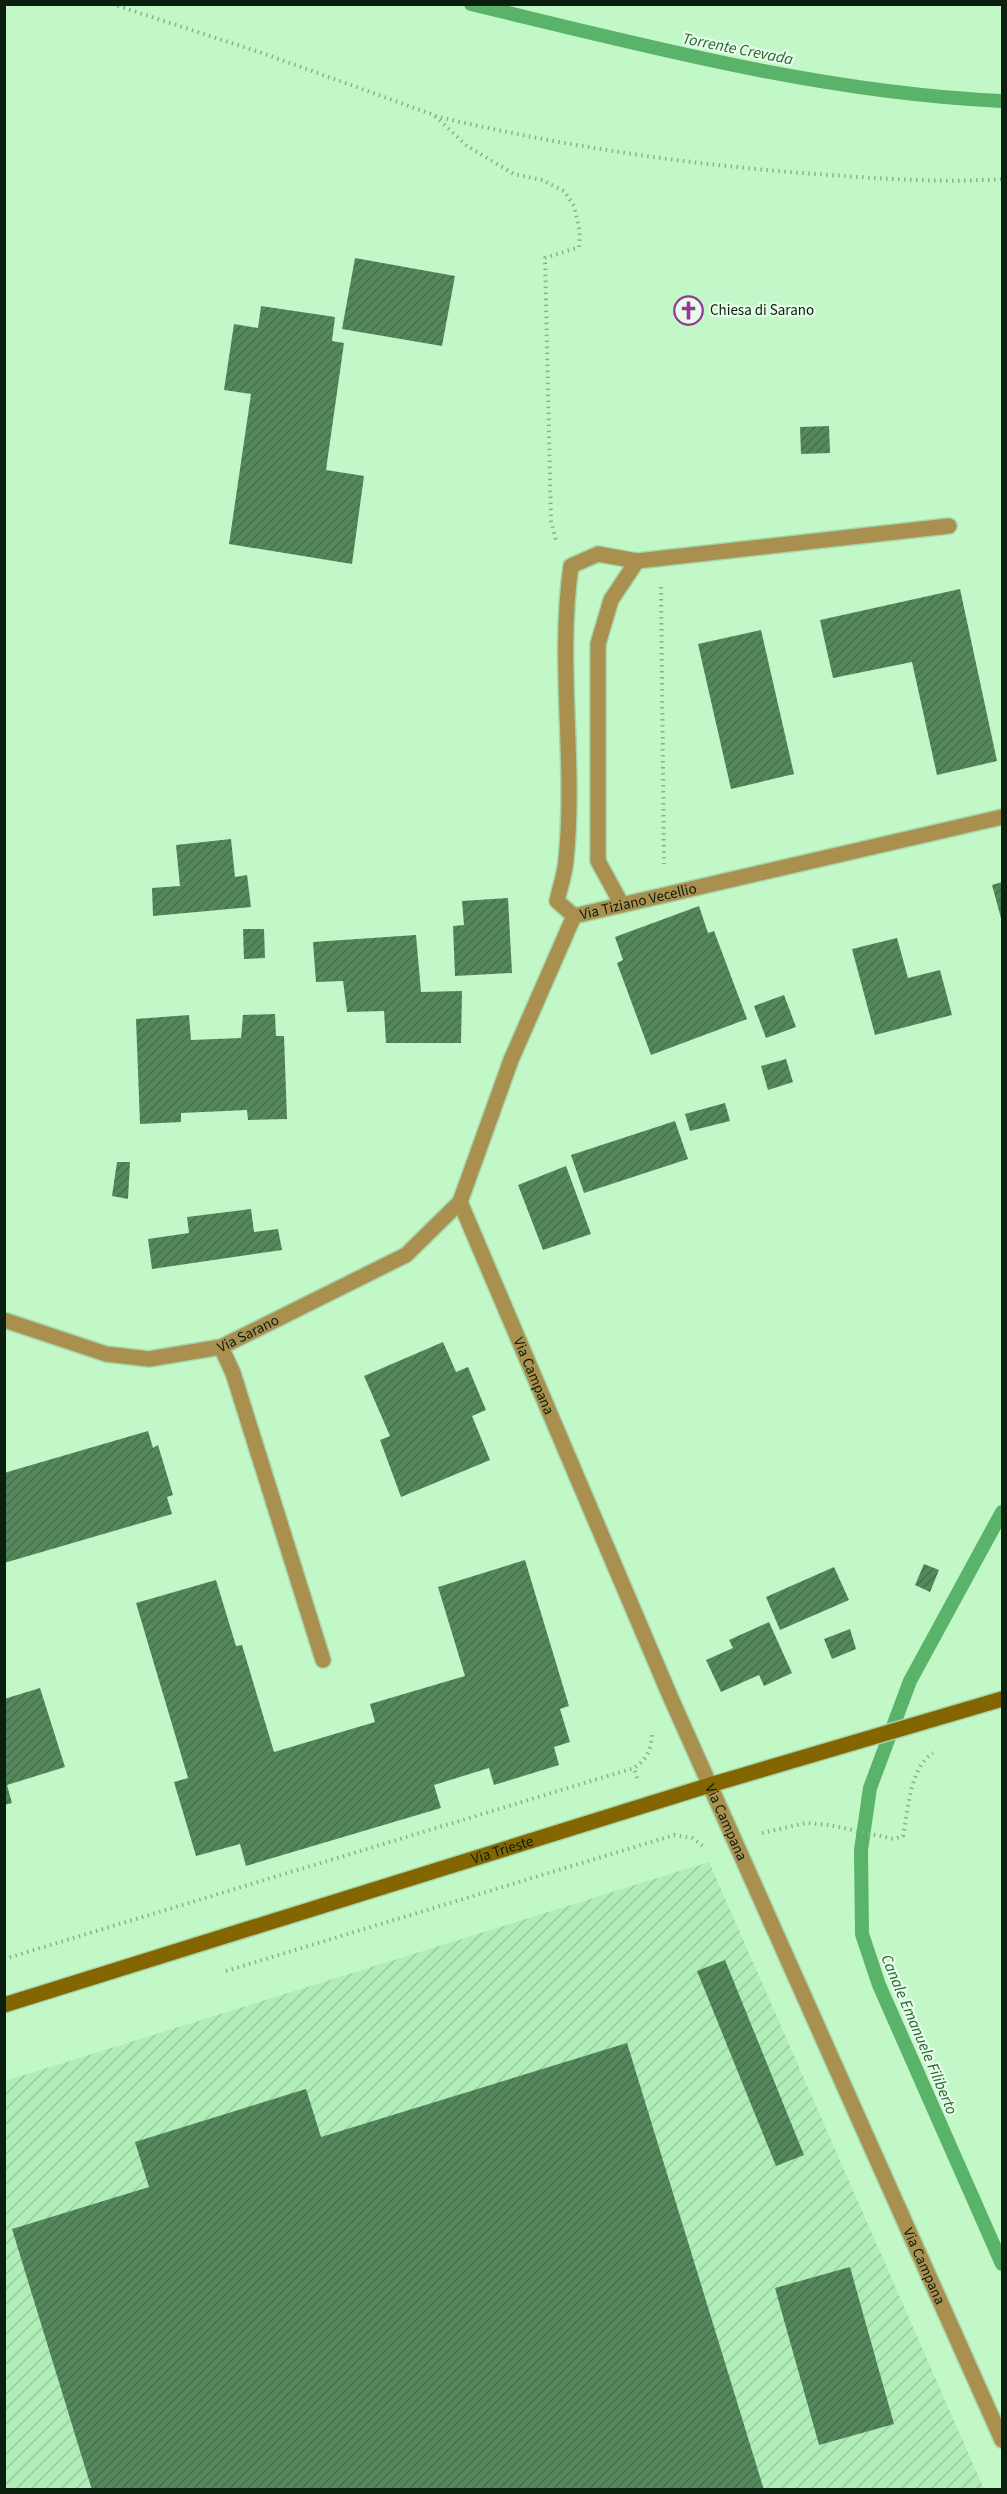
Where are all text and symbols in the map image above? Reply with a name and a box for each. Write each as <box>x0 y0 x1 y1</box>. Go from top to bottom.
water label: Torrente Crevada <box>681 27 795 71</box>
church icon: Chiesa di Sarano <box>673 294 705 326</box>
place label: Chiesa di Sarano <box>710 300 814 321</box>
street label: Via Tiziano Vecellio <box>578 878 699 925</box>
street label: Via Sarano <box>214 1310 283 1358</box>
street label: Via Campana <box>508 1334 559 1418</box>
street label: Via Campana <box>700 1781 752 1864</box>
street label: Via Trieste <box>469 1831 536 1870</box>
water label: Canale Emanuele Filiberto <box>875 1951 963 2118</box>
street label: Via Campana <box>898 2224 950 2308</box>

